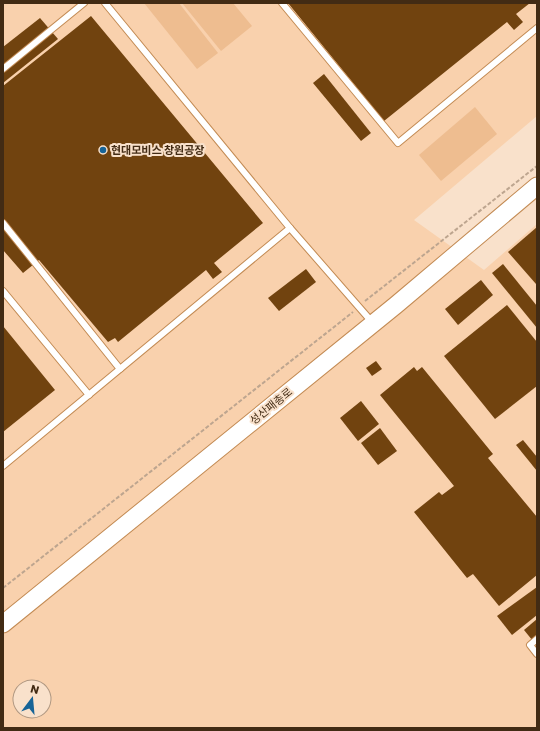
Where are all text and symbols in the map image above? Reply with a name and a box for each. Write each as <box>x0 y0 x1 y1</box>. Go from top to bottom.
place label: 현대모비스 창원공장 <box>111 142 204 158</box>
marker: 현대모비스 창원공장 <box>98 145 108 155</box>
street label: 성산패총로 <box>246 384 296 428</box>
north arrow <box>12 679 52 719</box>
text: N <box>29 681 41 698</box>

